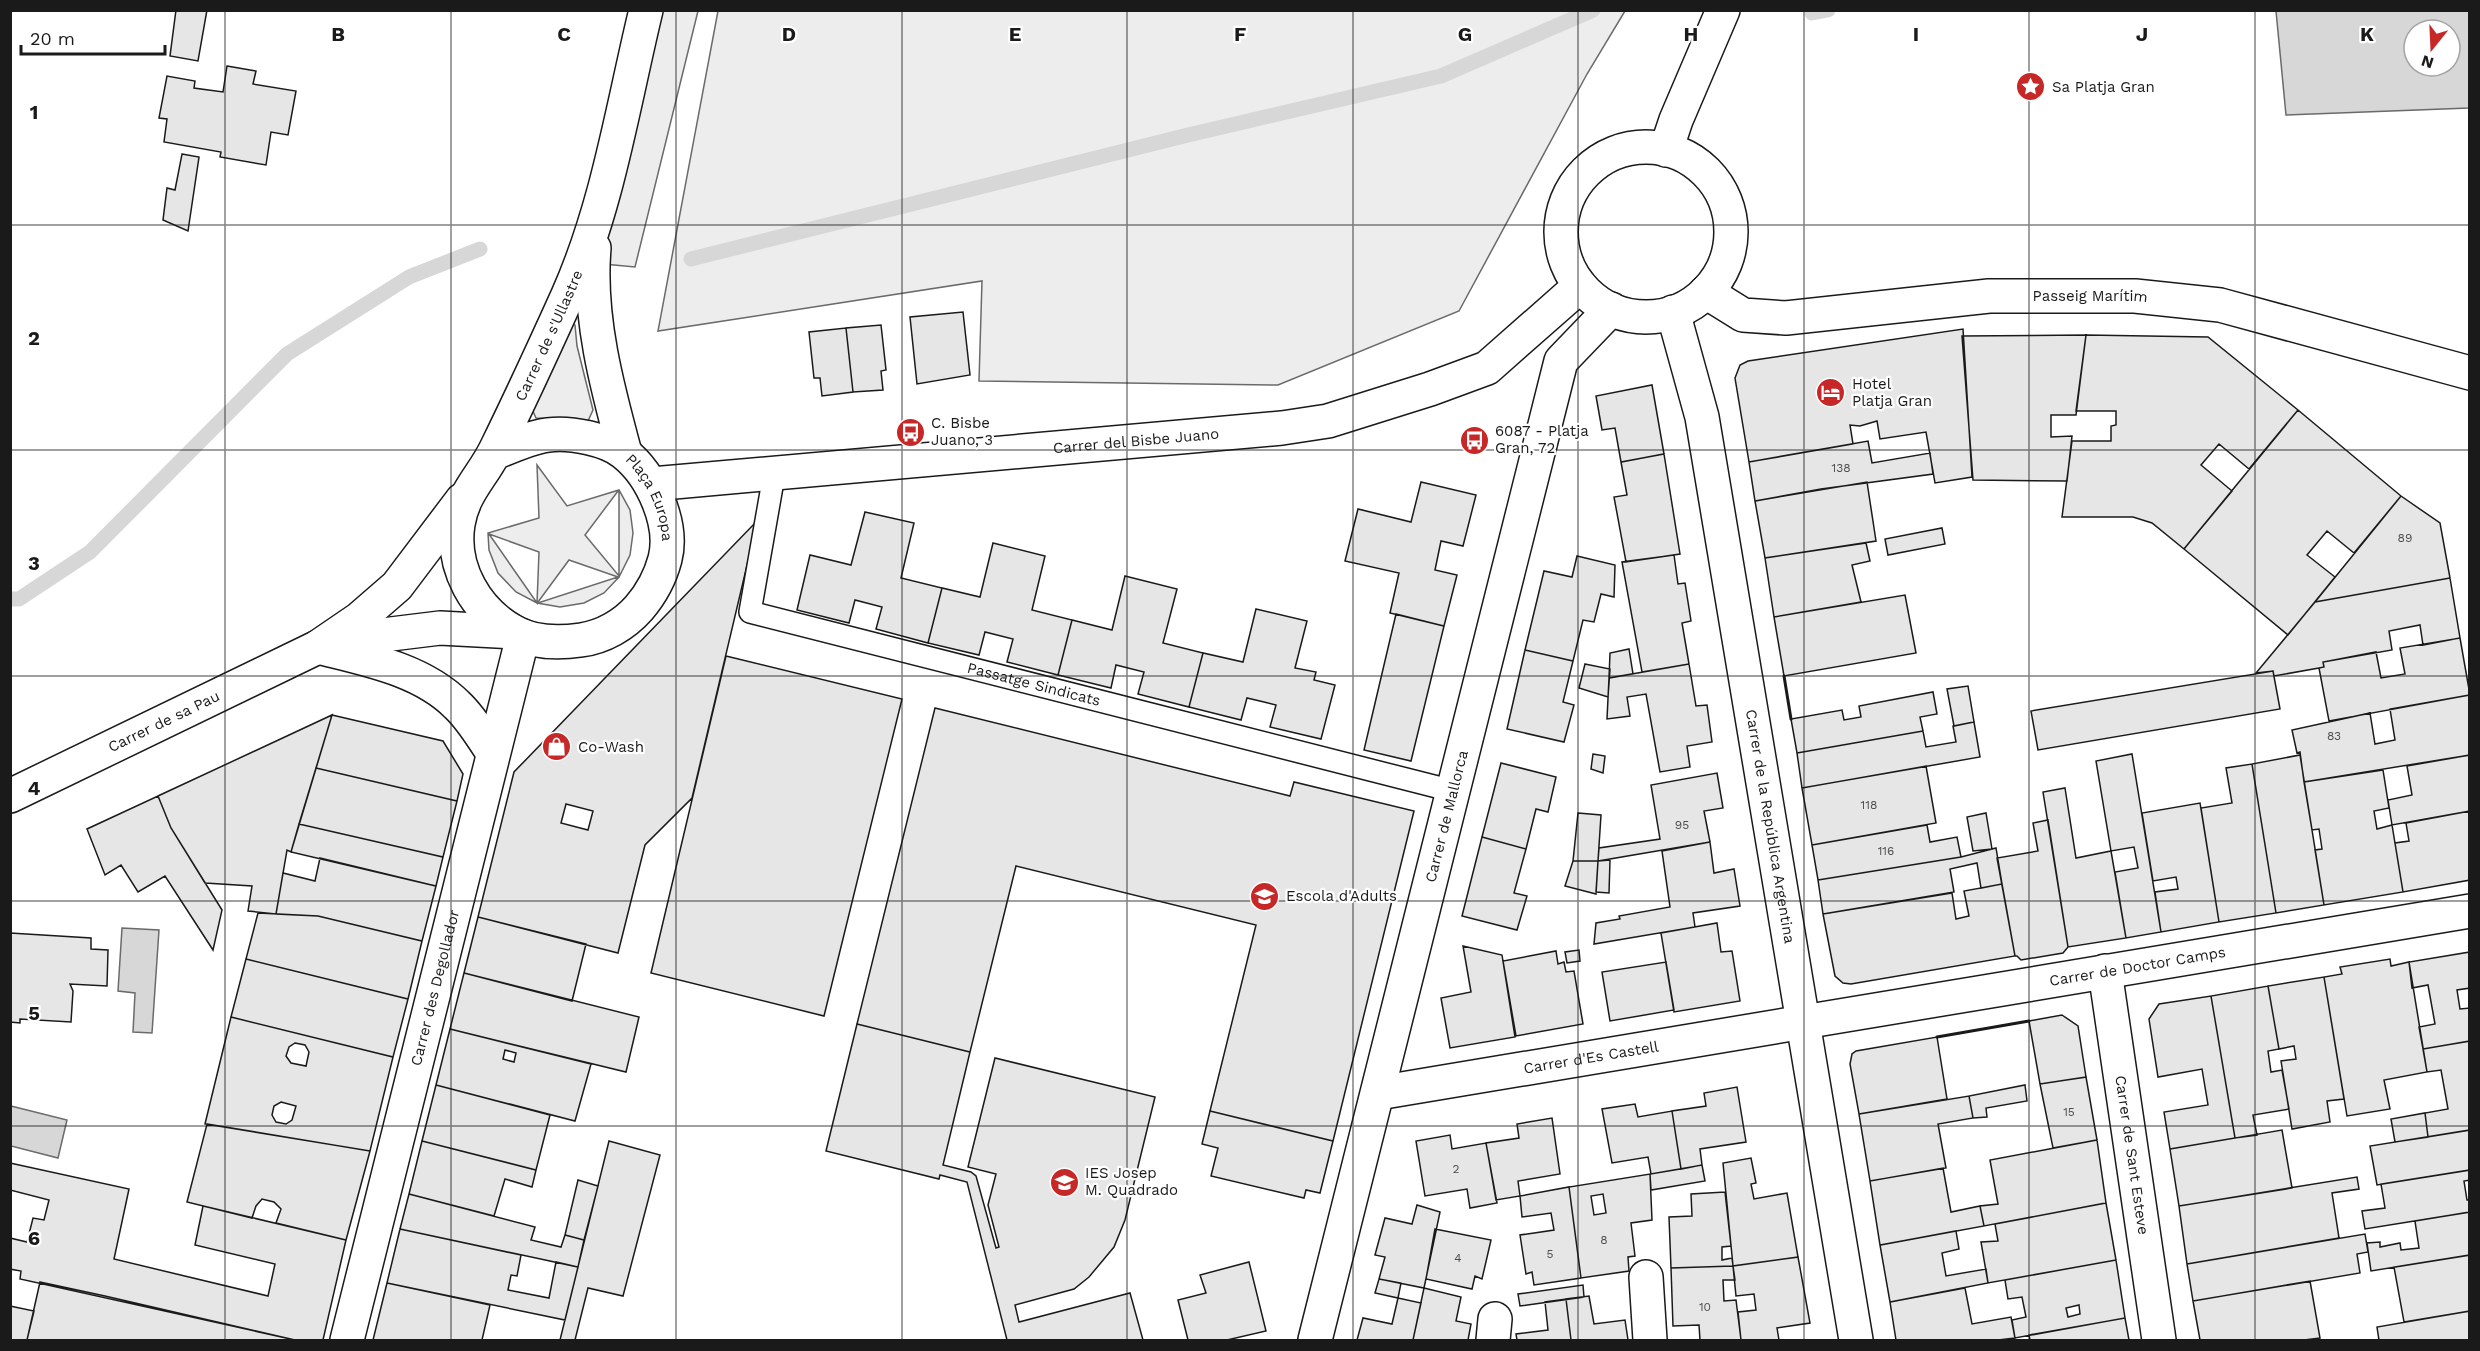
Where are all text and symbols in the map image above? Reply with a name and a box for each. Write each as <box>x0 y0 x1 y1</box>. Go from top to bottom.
scale bar <box>21 18 165 56</box>
north arrow <box>2402 18 2462 78</box>
text: B <box>331 22 345 46</box>
text: C <box>557 22 571 46</box>
text: D <box>782 22 796 46</box>
text: E <box>1009 22 1021 46</box>
text: F <box>1234 22 1246 46</box>
text: G <box>1458 22 1472 46</box>
text: H <box>1684 22 1698 46</box>
text: I <box>1913 22 1919 46</box>
text: J <box>2136 22 2148 46</box>
text: K <box>2360 22 2374 46</box>
text: 20 m <box>30 28 75 49</box>
text: N <box>2419 51 2436 73</box>
place icon: Sa Platja Gran <box>2015 71 2047 103</box>
place label: Sa Platja Gran <box>2052 78 2155 96</box>
text: 1 <box>30 100 38 124</box>
street label: Carrer de s'Ullastre <box>511 268 586 404</box>
street label: Passeig Marítim <box>2033 287 2149 306</box>
text: 2 <box>28 326 40 350</box>
place label: Hotel Platja Gran <box>1852 375 1932 410</box>
hotel icon: Hotel Platja Gran <box>1815 377 1847 409</box>
place label: C. Bisbe Juano, 3 <box>931 414 993 449</box>
bus stop icon: C. Bisbe Juano, 3 <box>894 416 926 448</box>
place label: 6087 - Platja Gran, 72 <box>1495 422 1589 457</box>
bus stop icon: 6087 - Platja Gran, 72 <box>1458 424 1490 456</box>
street label: Carrer del Bisbe Juano <box>1052 425 1220 457</box>
street label: Plaça Europa <box>622 450 676 542</box>
house number: 138 <box>1831 461 1851 475</box>
house number: 89 <box>2398 531 2412 545</box>
text: 3 <box>28 551 40 575</box>
street label: Passatge Sindicats <box>965 659 1102 710</box>
street label: Carrer de sa Pau <box>105 687 223 756</box>
street label: Carrer de la República Argentina <box>1742 708 1799 945</box>
house number: 83 <box>2327 729 2341 743</box>
shop icon: Co-Wash <box>541 731 573 763</box>
place label: Co-Wash <box>578 738 644 756</box>
street label: Carrer de Mallorca <box>1421 748 1472 884</box>
text: 4 <box>28 776 41 800</box>
house number: 118 <box>1861 798 1877 812</box>
house number: 95 <box>1675 818 1689 832</box>
house number: 116 <box>1878 844 1894 858</box>
school or university icon: Escola d'Adults <box>1249 880 1281 912</box>
place label: Escola d'Adults <box>1286 887 1397 905</box>
street label: Carrer des Degollador <box>407 908 463 1068</box>
street label: Carrer de Doctor Camps <box>2048 943 2227 990</box>
text: 5 <box>28 1001 40 1025</box>
street label: Carrer d'Es Castell <box>1522 1037 1660 1078</box>
street label: Carrer de Sant Esteve <box>2111 1074 2152 1236</box>
house number: 15 <box>2063 1105 2075 1119</box>
house number: 2 <box>1453 1162 1460 1176</box>
place label: IES Josep M. Quadrado <box>1085 1164 1178 1199</box>
school or university icon: IES Josep M. Quadrado <box>1048 1166 1080 1198</box>
text: 6 <box>28 1226 40 1250</box>
house number: 8 <box>1600 1233 1608 1247</box>
house number: 5 <box>1547 1247 1554 1261</box>
house number: 4 <box>1454 1251 1462 1265</box>
house number: 10 <box>1699 1300 1711 1314</box>

